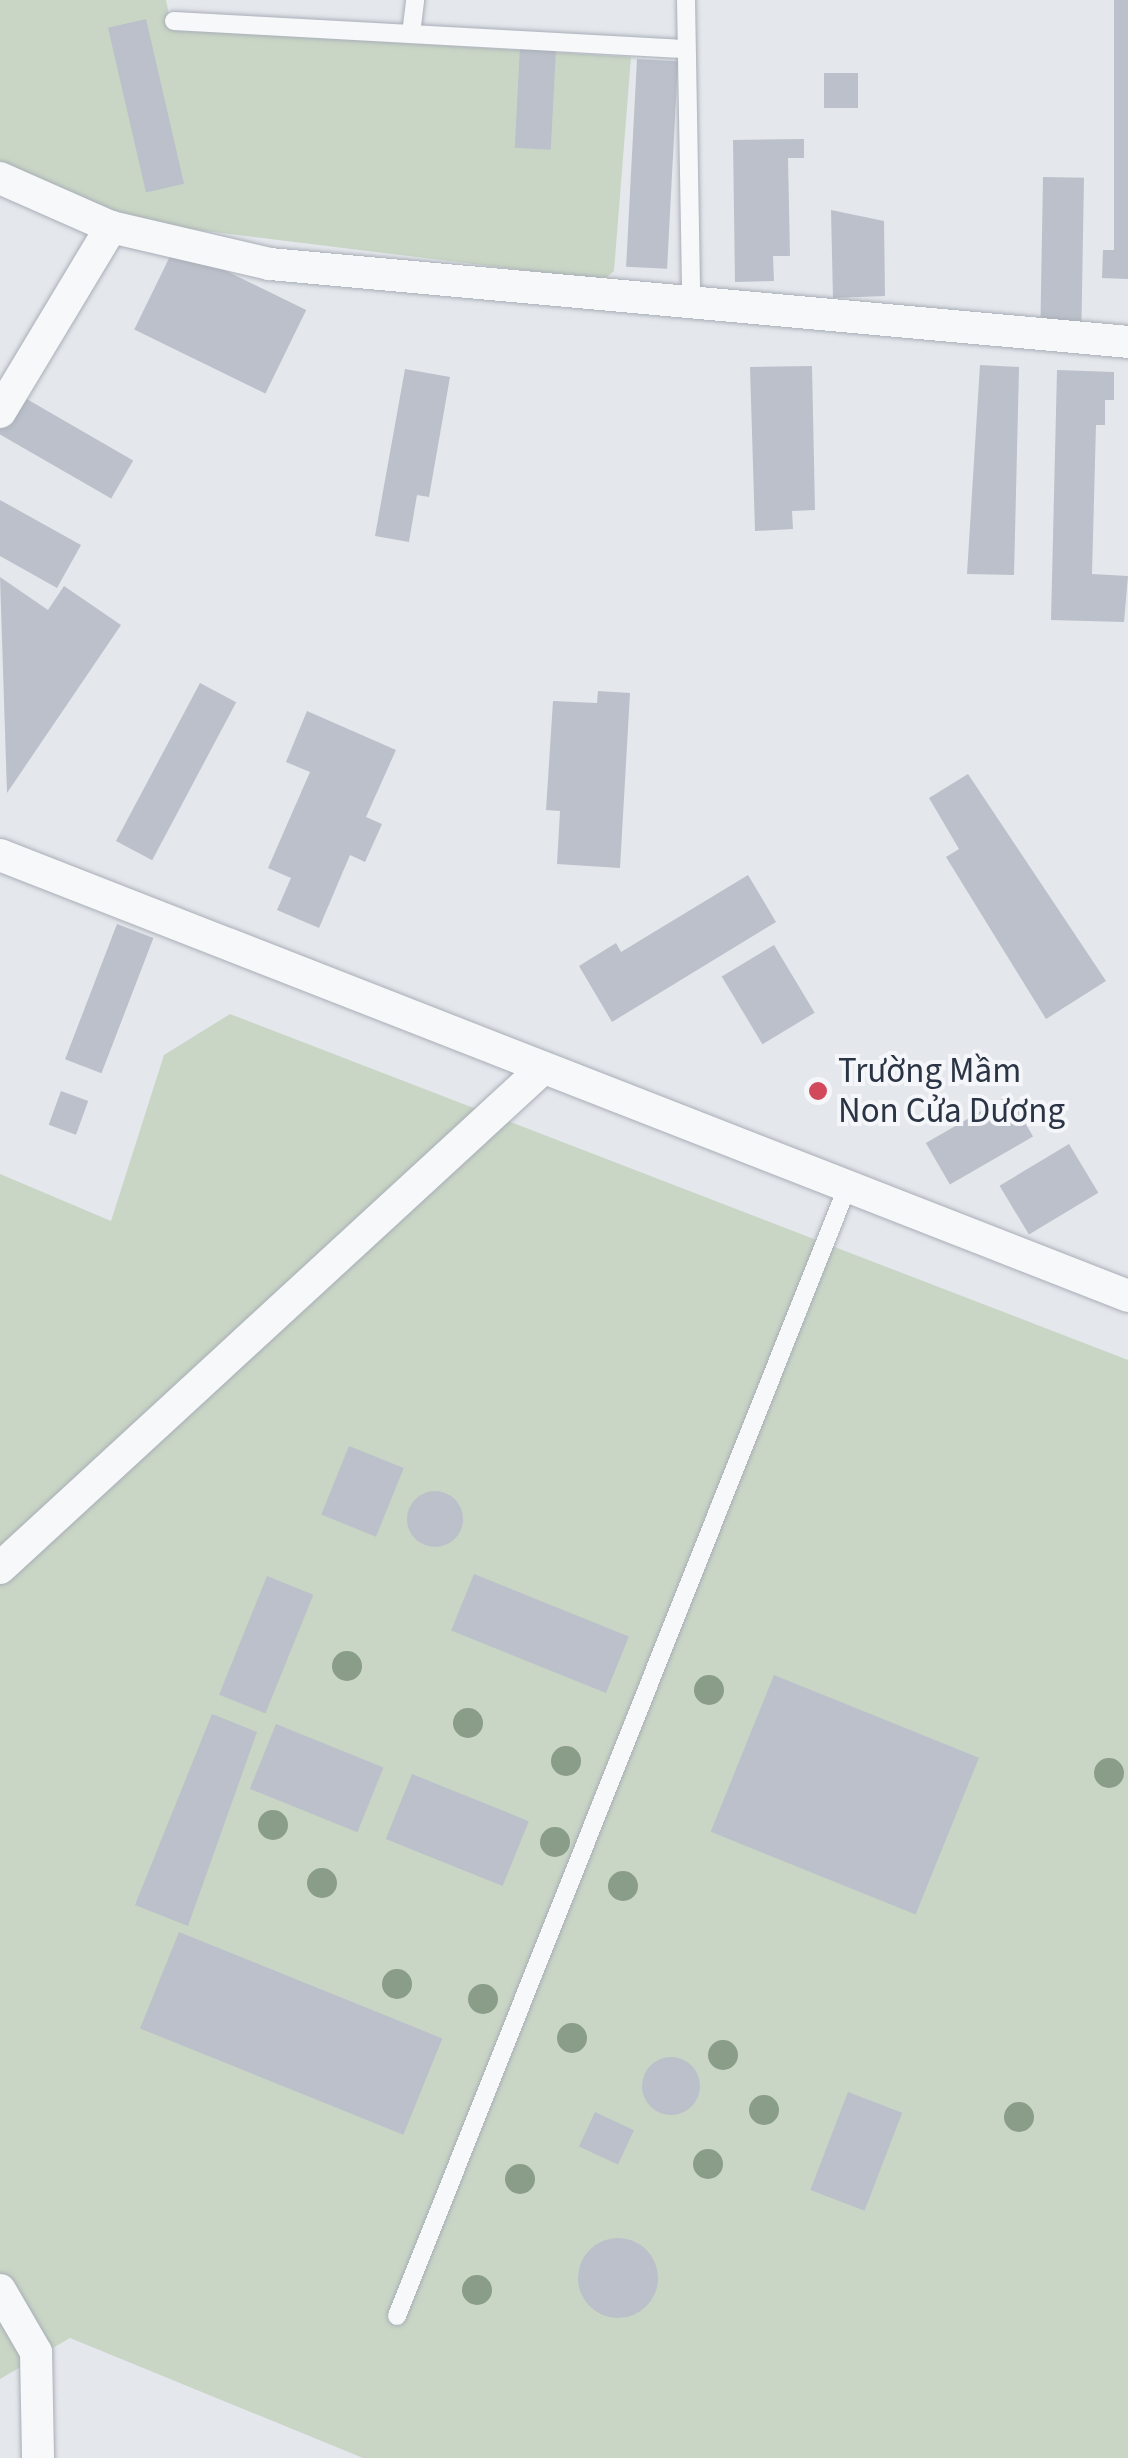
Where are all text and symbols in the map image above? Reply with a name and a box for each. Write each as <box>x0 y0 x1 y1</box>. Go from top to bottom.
place label: Trường Mầm Non Cửa Dương <box>838 1050 1065 1132</box>
marker: Trường Mầm Non Cửa Dương <box>807 1080 829 1102</box>

